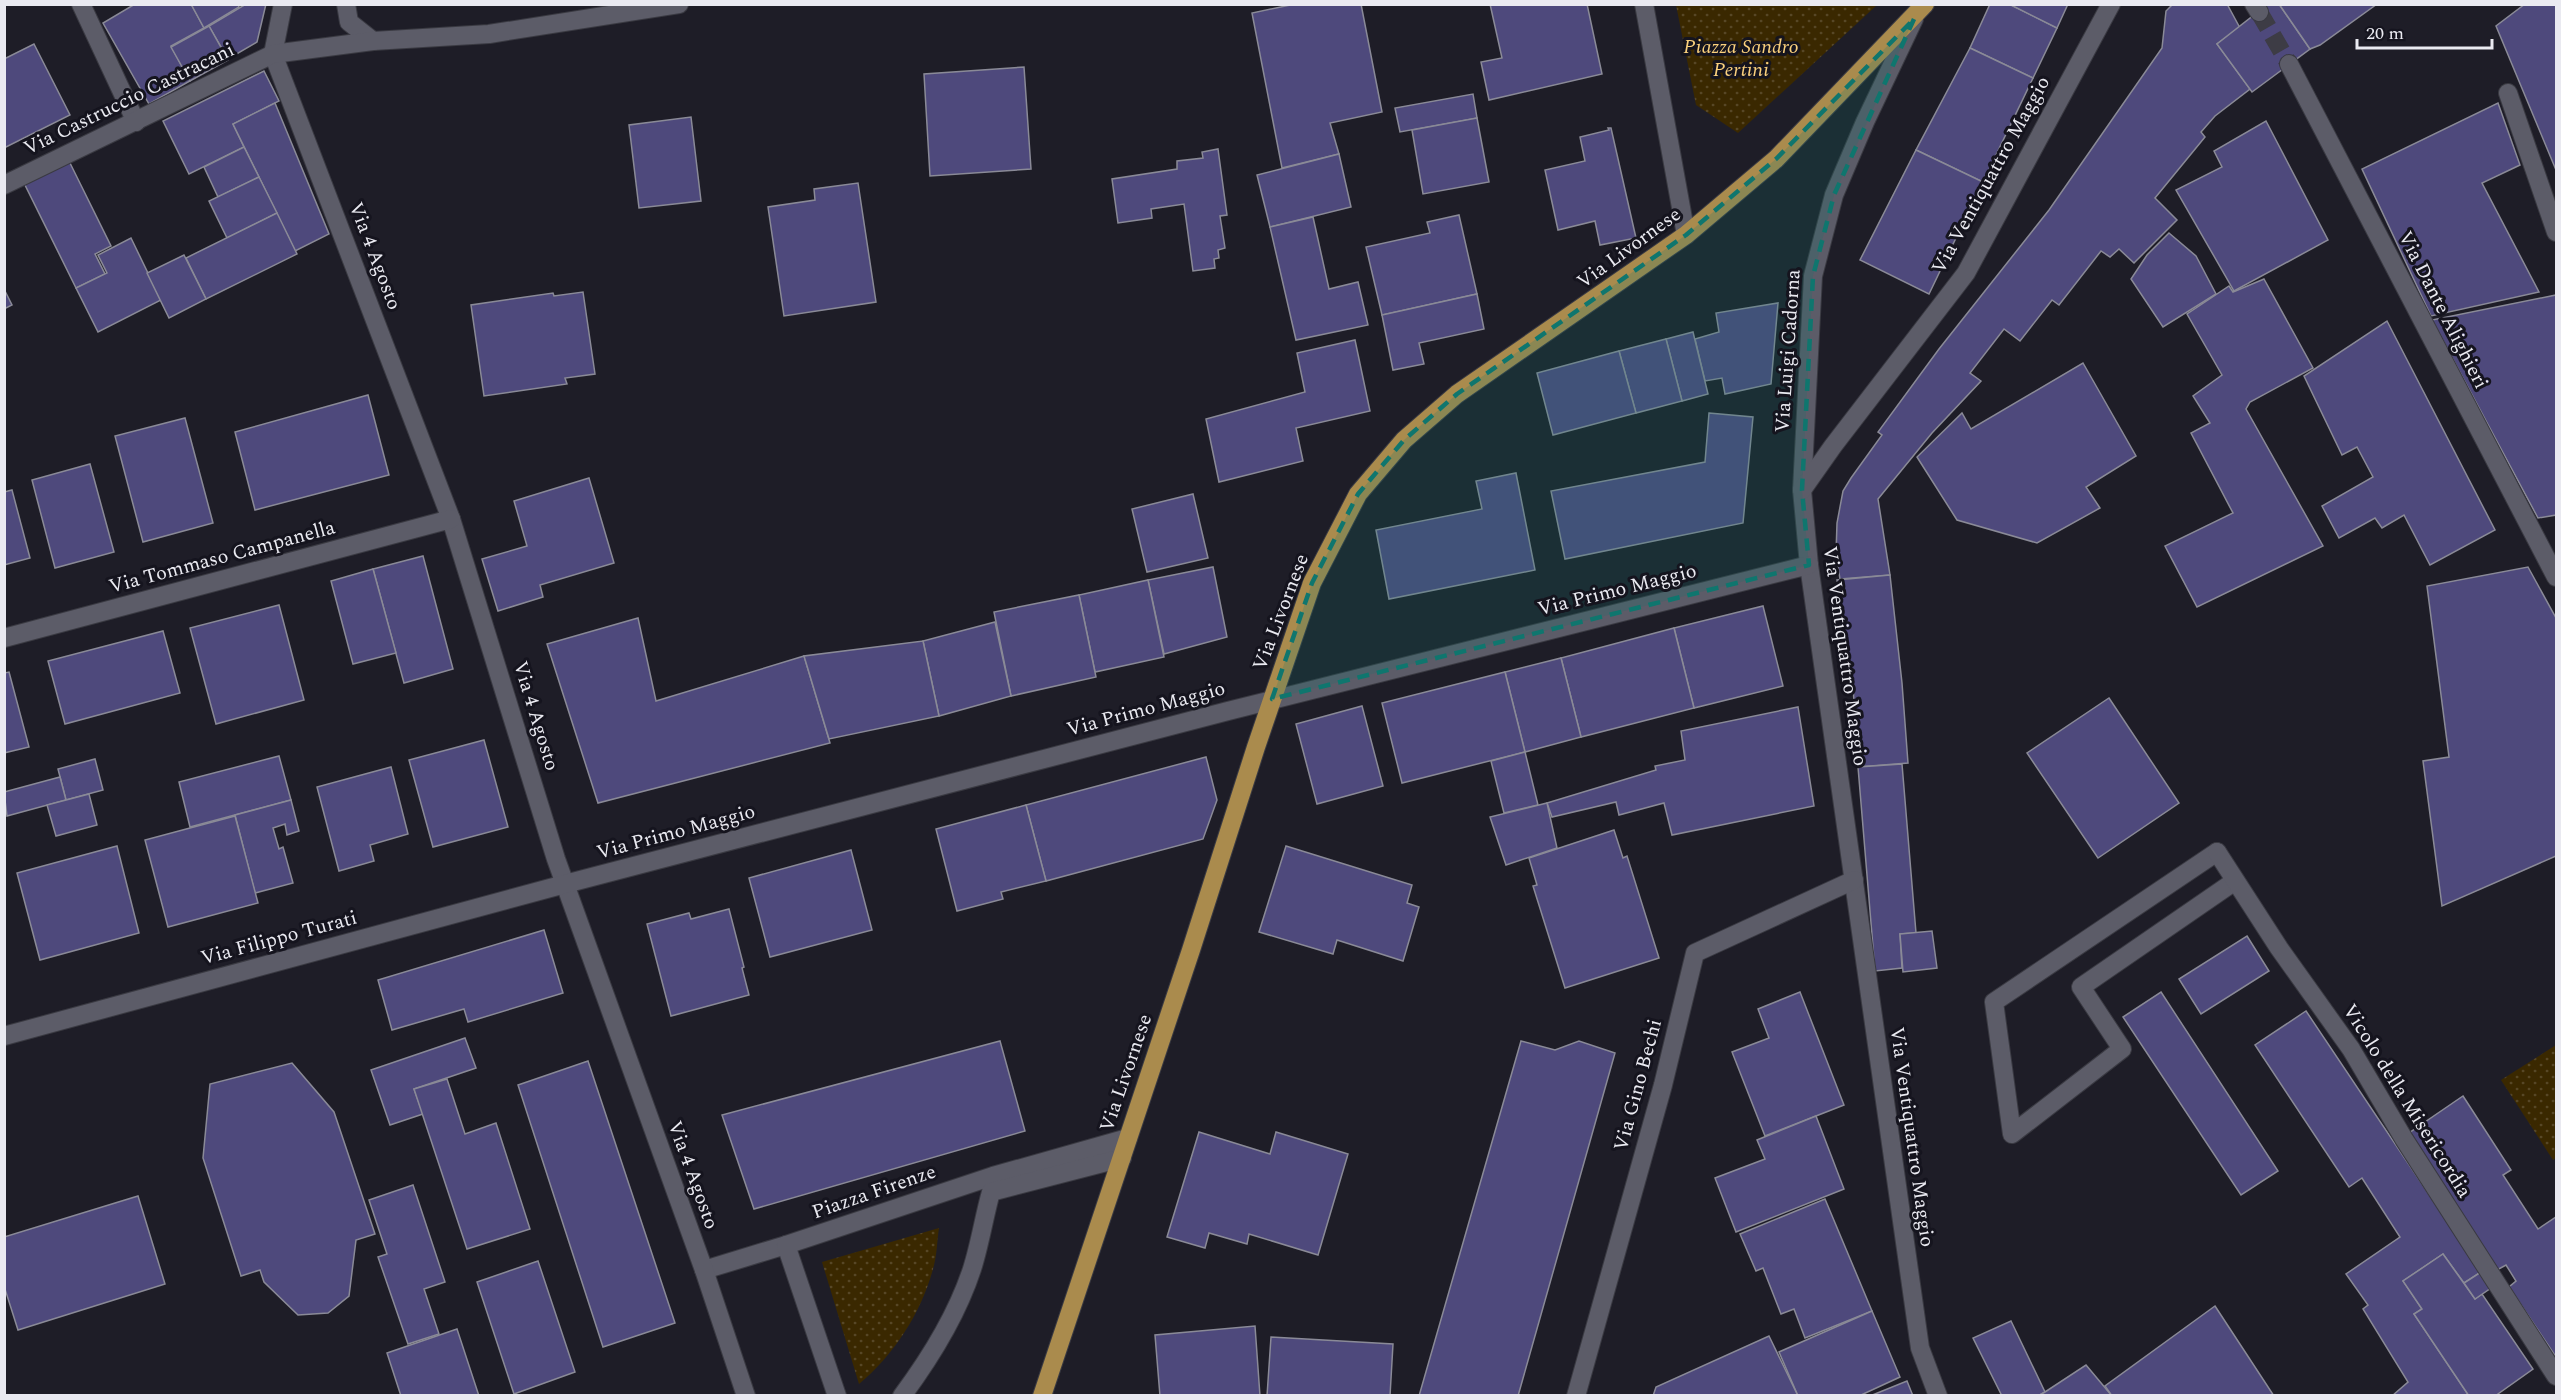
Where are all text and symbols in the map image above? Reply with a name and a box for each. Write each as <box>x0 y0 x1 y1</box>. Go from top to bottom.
scale bar <box>2357 12 2492 50</box>
text: 20 m <box>2366 20 2404 47</box>
park label: Piazza Sandro Pertini <box>1683 32 1799 85</box>
street label: Via Castruccio Castracani <box>18 35 240 163</box>
street label: Via Ventiquattro Maggio <box>1924 71 2058 279</box>
street label: Via 4 Agosto <box>341 198 409 314</box>
street label: Via Livornese <box>1571 200 1687 296</box>
street label: Via Dante Alighieri <box>2390 226 2496 394</box>
street label: Via Luigi Cadorna <box>1767 268 1809 434</box>
street label: Via Tommaso Campanella <box>105 512 339 602</box>
street label: Via Ventiquattro Maggio <box>1815 544 1875 768</box>
street label: Via Livornese <box>1245 549 1317 675</box>
street label: Via Primo Maggio <box>1534 556 1700 624</box>
street label: Via 4 Agosto <box>505 657 567 775</box>
street label: Via Primo Maggio <box>1063 673 1229 745</box>
street label: Via Primo Maggio <box>593 796 759 868</box>
street label: Via Filippo Turati <box>198 903 360 973</box>
street label: Vicolo della Misericordia <box>2335 998 2479 1204</box>
street label: Via Livornese <box>1092 1010 1160 1136</box>
street label: Via Gino Bechi <box>1606 1016 1670 1154</box>
street label: Via Ventiquattro Maggio <box>1882 1025 1942 1249</box>
street label: Via 4 Agosto <box>660 1117 726 1233</box>
street label: Piazza Firenze <box>808 1157 940 1227</box>

